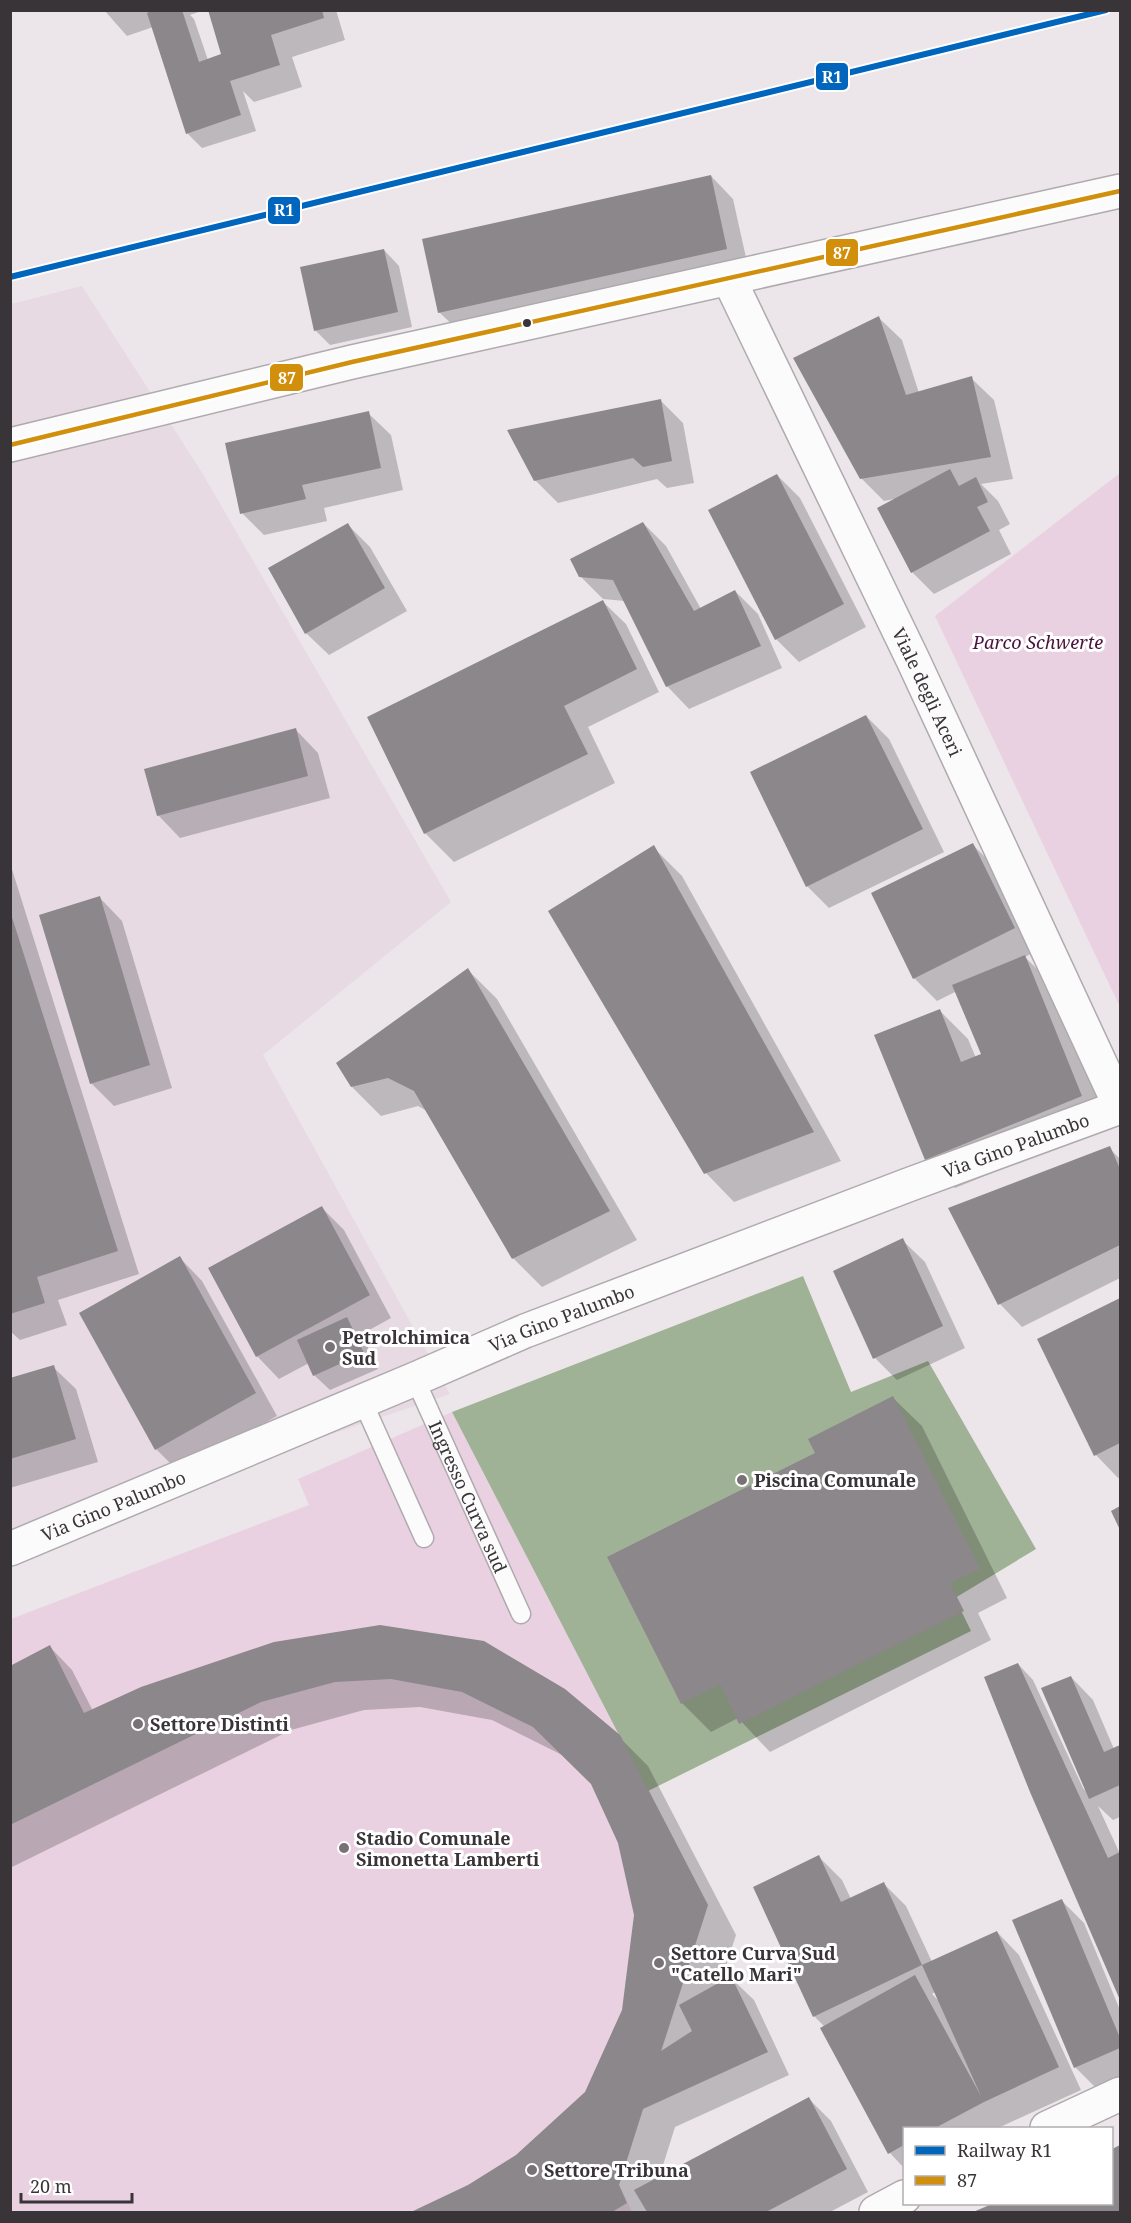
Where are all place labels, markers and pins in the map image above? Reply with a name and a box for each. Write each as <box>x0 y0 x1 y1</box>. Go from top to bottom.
unlabelled marker <box>521 317 533 329</box>
place label: Petrolchimica Sud <box>342 1325 470 1370</box>
marker: Petrolchimica Sud <box>323 1340 337 1354</box>
place label: Piscina Comunale <box>754 1468 916 1492</box>
marker: Piscina Comunale <box>735 1473 749 1487</box>
place label: Settore Distinti <box>150 1712 289 1736</box>
marker: Settore Distinti <box>131 1717 145 1731</box>
place label: Stadio Comunale Simonetta Lamberti <box>356 1826 540 1871</box>
marker: Stadio Comunale Simonetta Lamberti <box>337 1841 351 1855</box>
place label: Settore Curva Sud "Catello Mari" <box>671 1941 836 1986</box>
marker: Settore Curva Sud "Catello Mari" <box>652 1956 666 1970</box>
place label: Settore Tribuna <box>544 2158 689 2182</box>
marker: Settore Tribuna <box>525 2163 539 2177</box>

